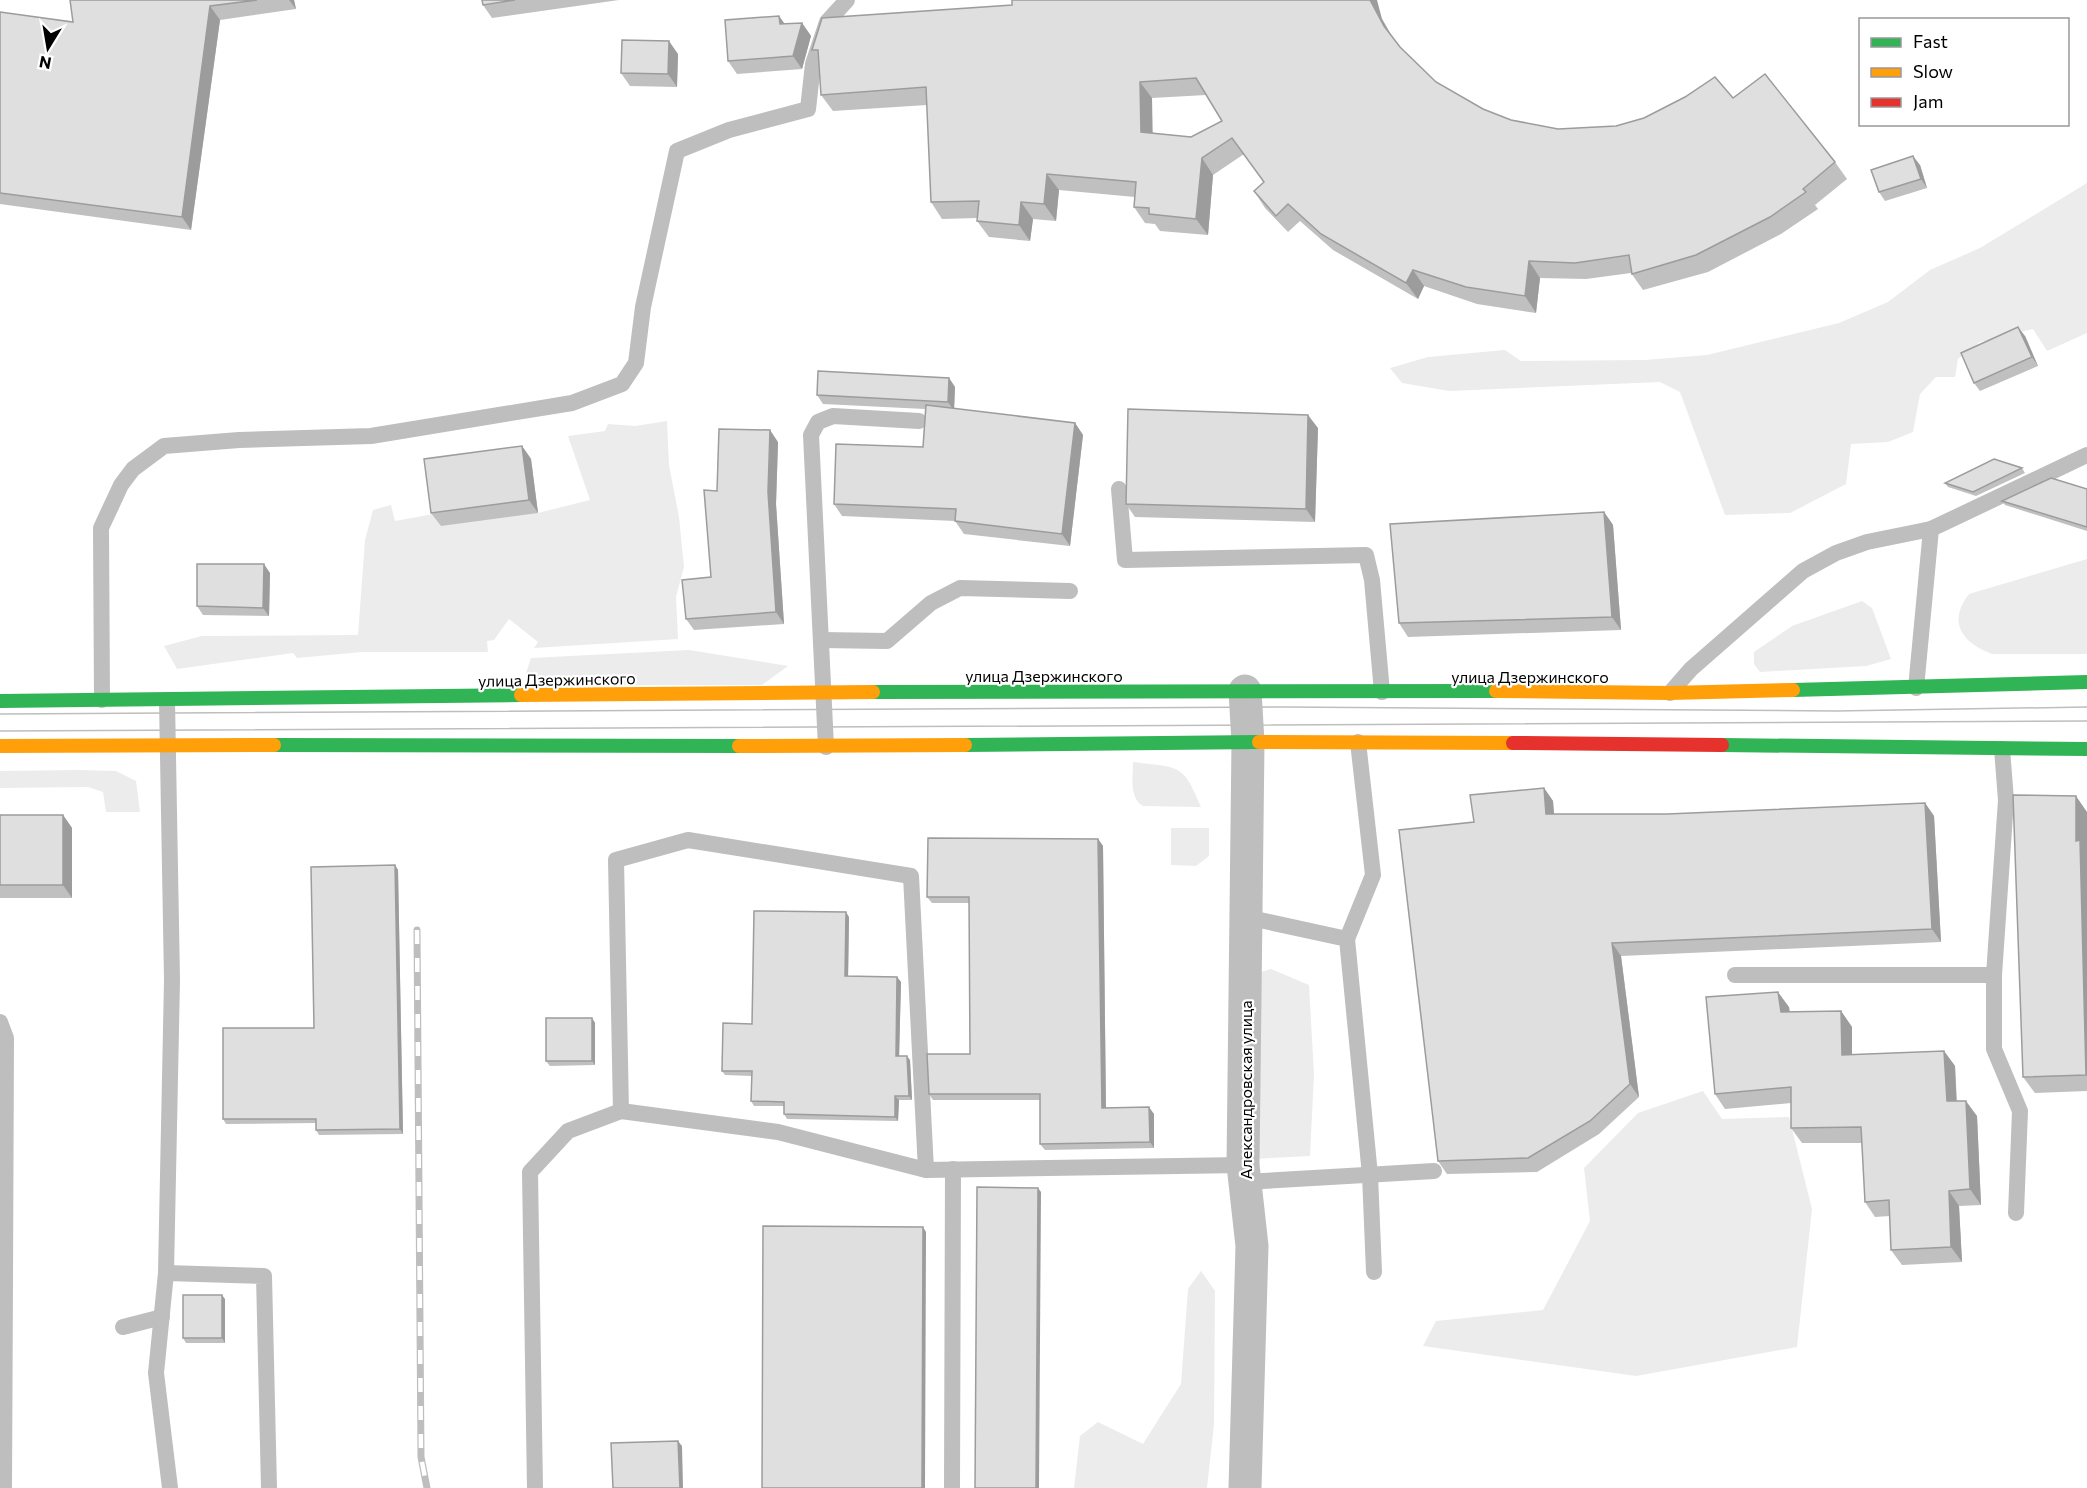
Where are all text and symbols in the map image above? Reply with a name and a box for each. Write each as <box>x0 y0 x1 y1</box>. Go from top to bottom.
north arrow <box>18 18 78 78</box>
legend <box>1859 18 2069 126</box>
text: Fast <box>1913 30 1948 52</box>
text: N <box>37 53 53 74</box>
text: Slow <box>1913 60 1953 82</box>
text: Jam <box>1913 90 1943 112</box>
street label: улица Дзержинского <box>965 666 1123 685</box>
street label: улица Дзержинского <box>1451 667 1609 686</box>
street label: улица Дзержинского <box>478 668 636 690</box>
street label: Александровская улица <box>1236 1000 1255 1180</box>

